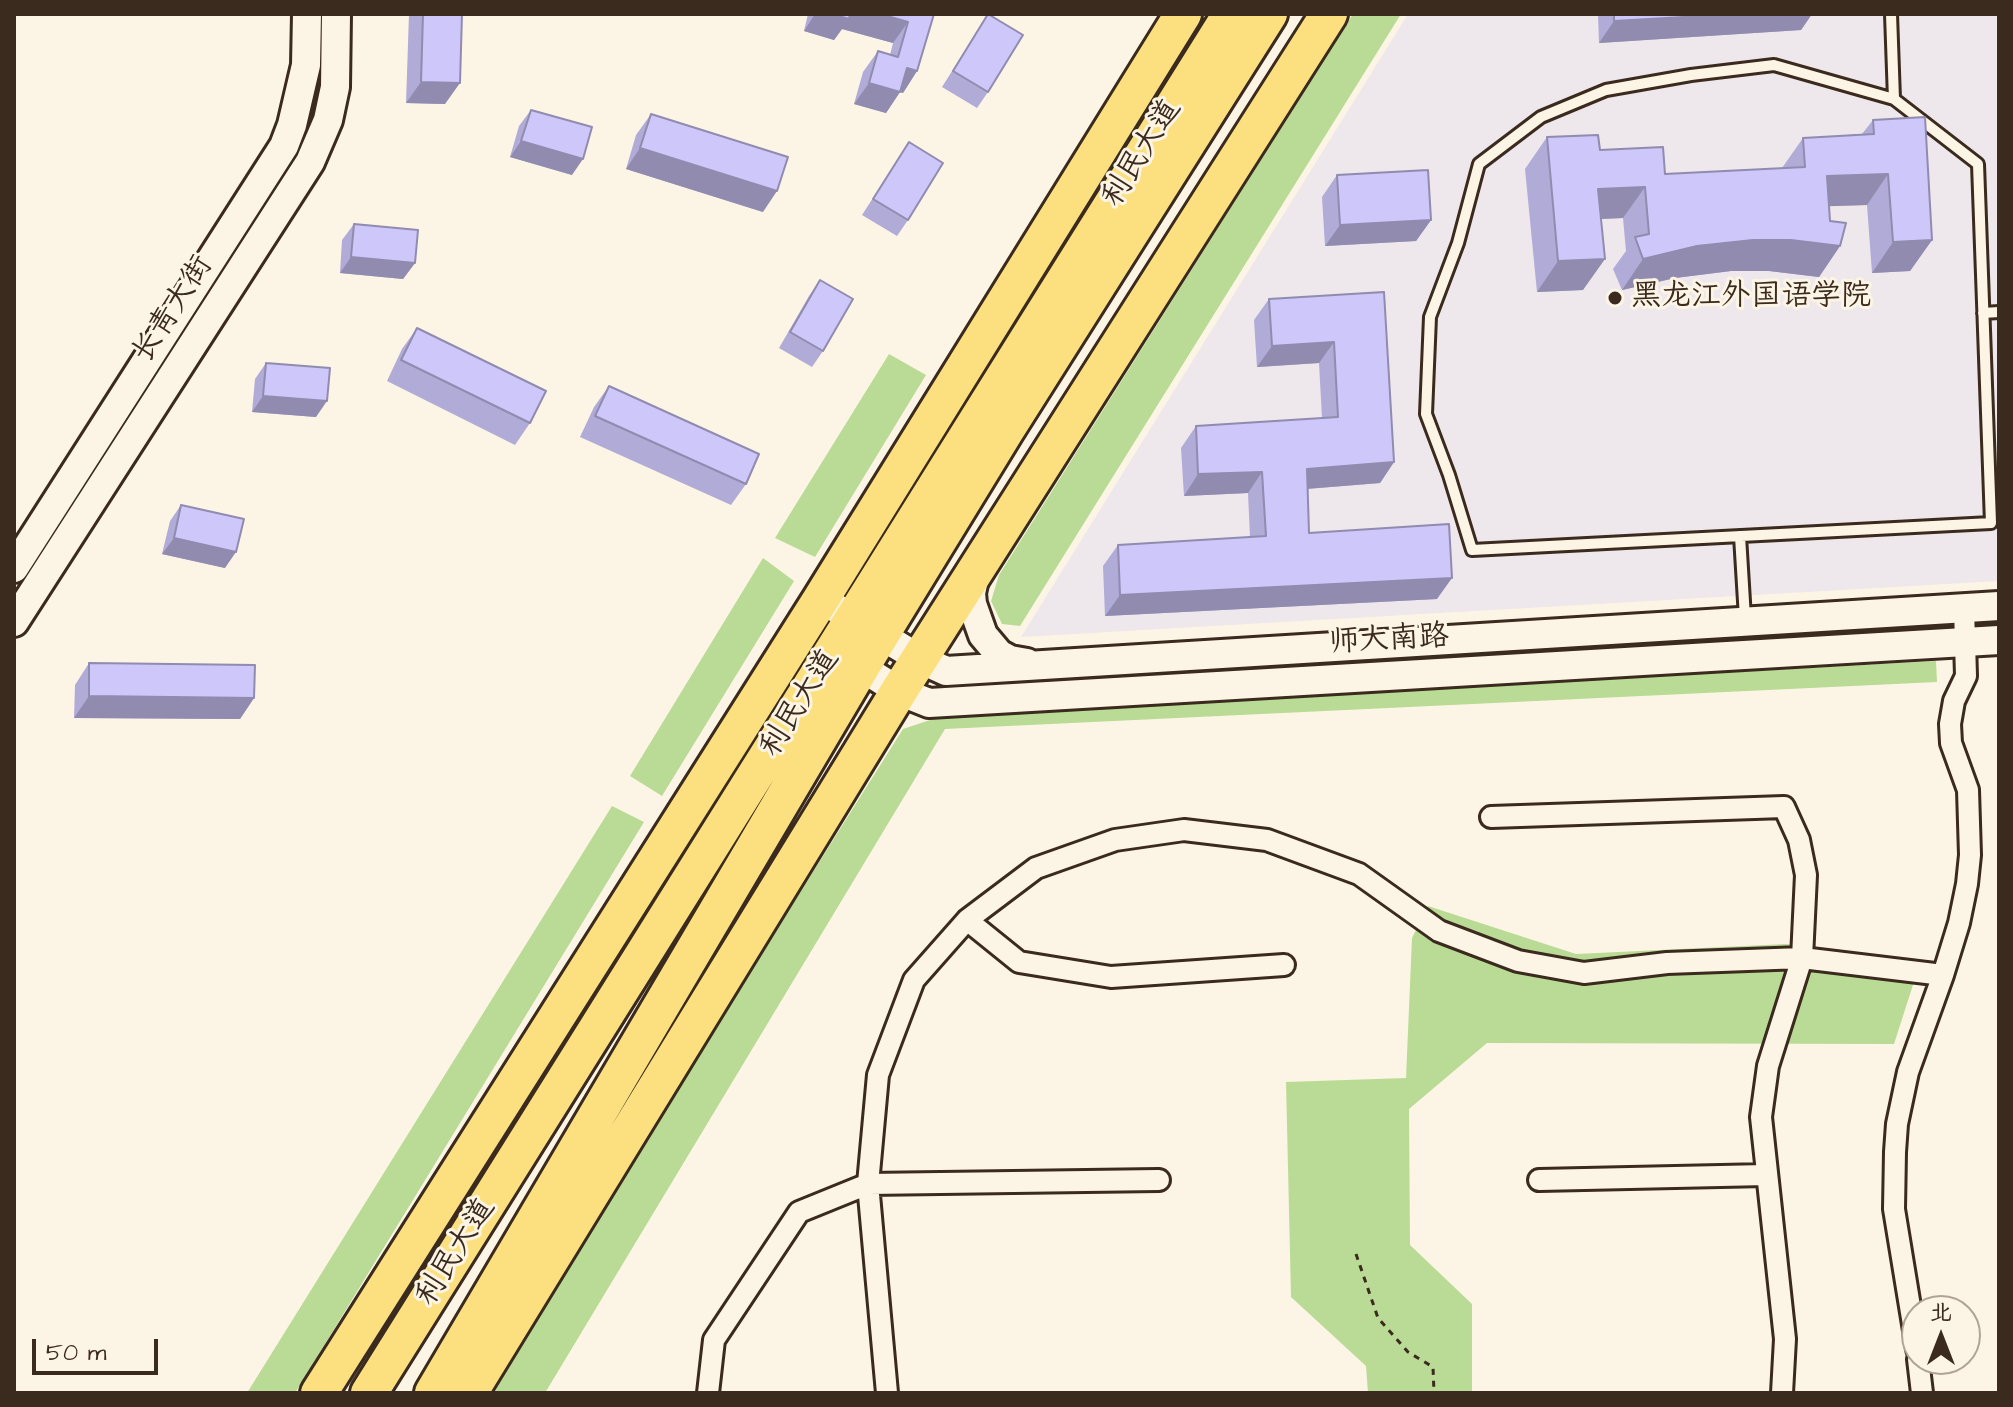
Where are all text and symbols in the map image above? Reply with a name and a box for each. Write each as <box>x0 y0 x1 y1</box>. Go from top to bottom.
street label: 利民大道 <box>1096 94 1190 214</box>
street label: 长青大街 <box>126 250 222 370</box>
place label: 黑龙江外国语学院 <box>1631 280 1871 316</box>
marker: 黑龙江外国语学院 <box>1606 289 1624 307</box>
street label: 师大南路 <box>1328 620 1450 662</box>
street label: 利民大道 <box>754 644 848 764</box>
street label: 利民大道 <box>410 1193 504 1313</box>
north arrow <box>1901 1295 1981 1375</box>
text: 北 <box>1930 1297 1952 1328</box>
scale bar <box>36 1323 162 1373</box>
text: 50 m <box>46 1336 106 1370</box>

